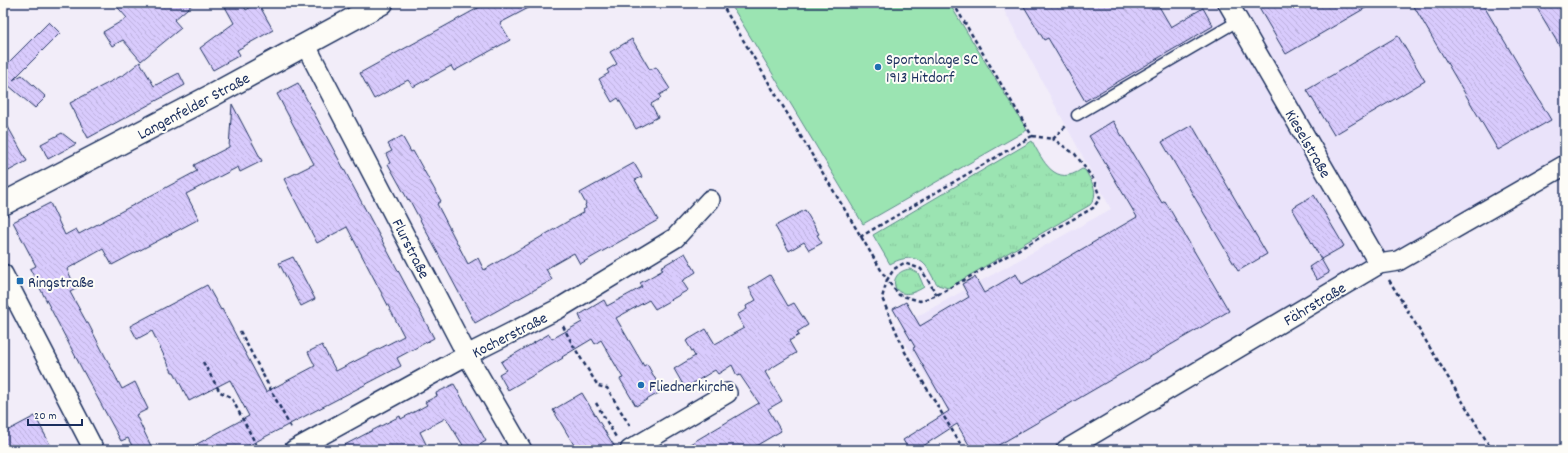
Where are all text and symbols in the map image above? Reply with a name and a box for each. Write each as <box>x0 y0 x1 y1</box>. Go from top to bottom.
place label: Sportanlage SC 1913 Hitdorf <box>886 49 978 90</box>
marker: Sportanlage SC 1913 Hitdorf <box>873 62 883 72</box>
street label: Langenfelder Straße <box>134 68 255 147</box>
street label: Kieselstraße <box>1278 106 1336 183</box>
street label: Flurstraße <box>385 215 435 283</box>
place label: Ringstraße <box>28 272 94 295</box>
marker: Ringstraße <box>15 276 25 286</box>
street label: Fährstraße <box>1280 277 1351 333</box>
street label: Kocherstraße <box>468 307 552 365</box>
place label: Fliednerkirche <box>649 376 734 399</box>
marker: Fliednerkirche <box>636 380 646 390</box>
scale bar <box>28 401 82 427</box>
text: 20 m <box>34 408 57 425</box>

